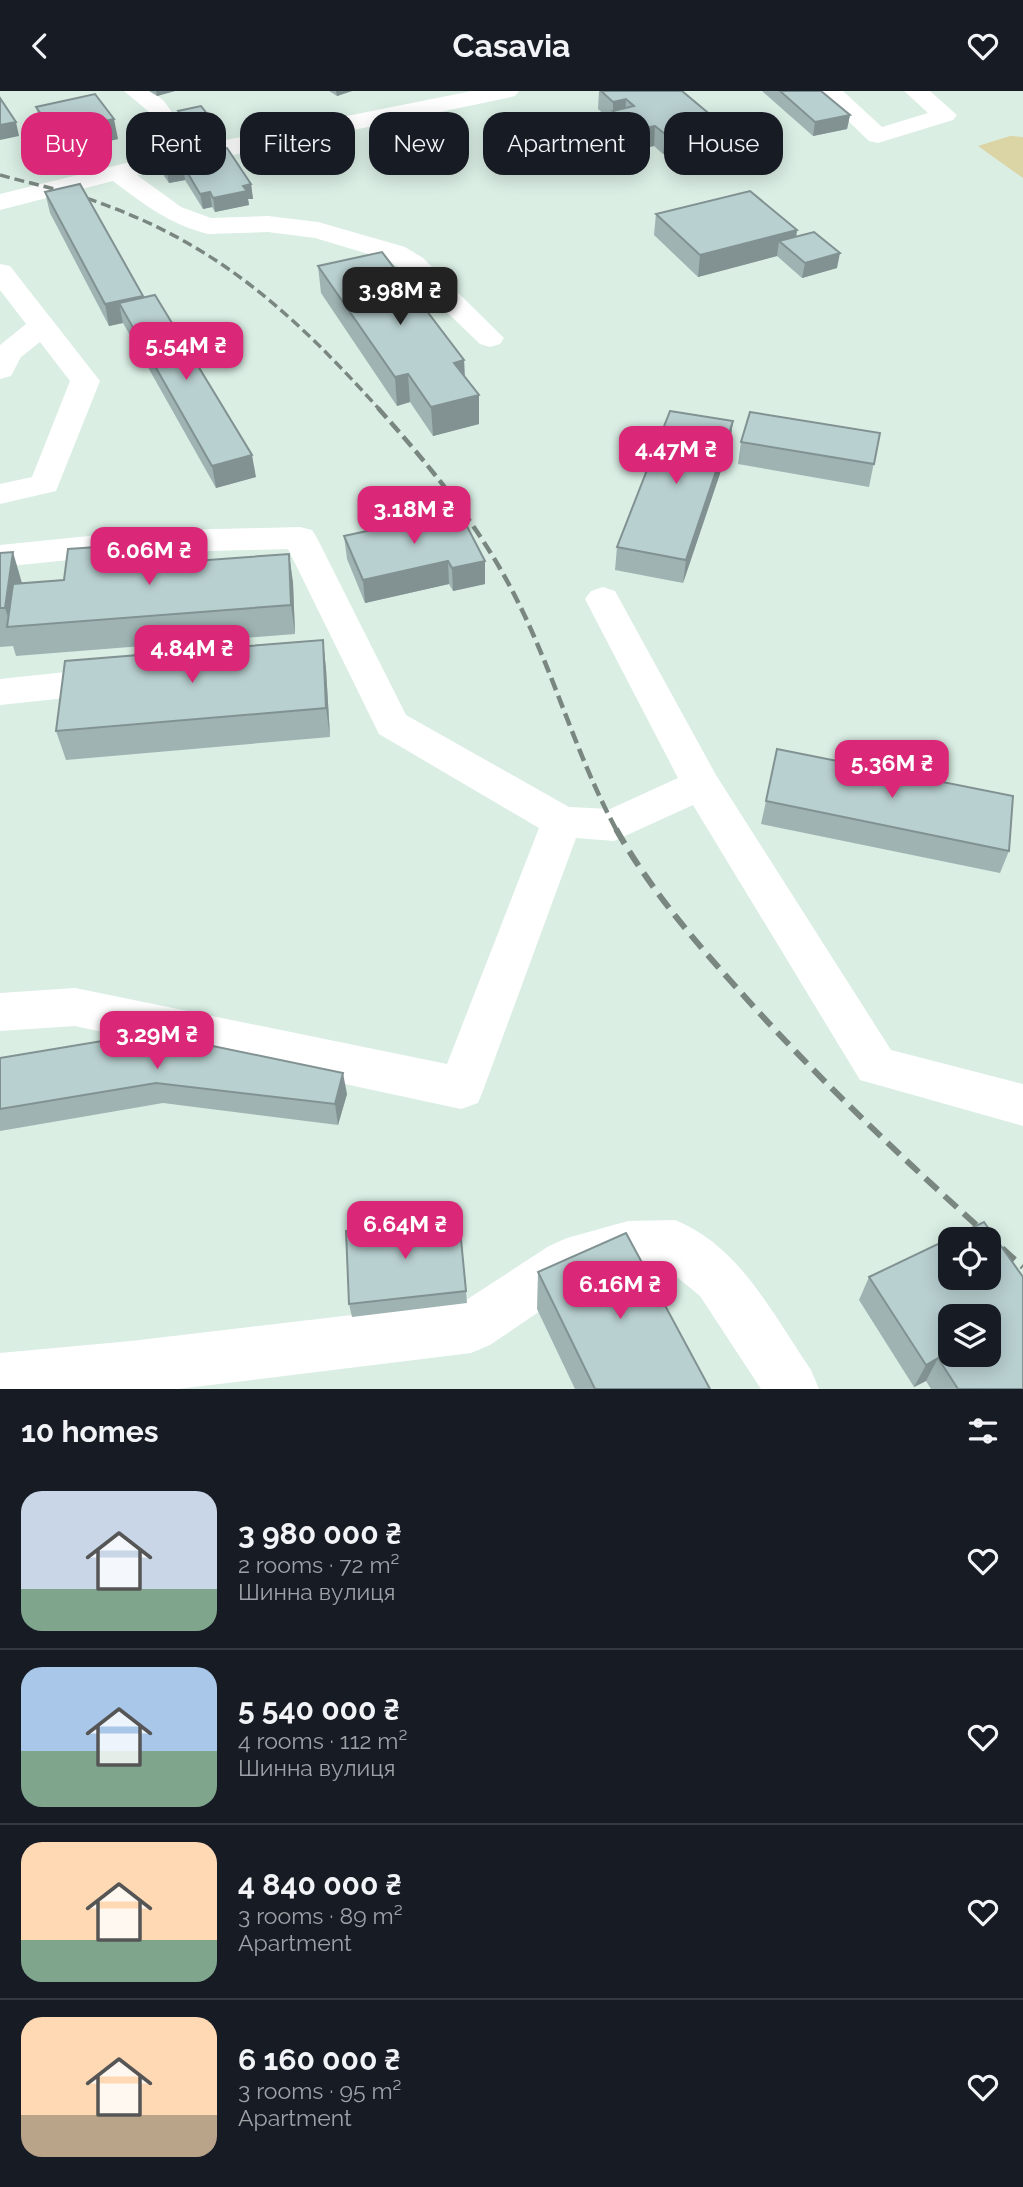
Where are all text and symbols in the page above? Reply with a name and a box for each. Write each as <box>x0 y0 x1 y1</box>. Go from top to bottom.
icon: back <box>21 27 59 65</box>
text: Casavia <box>452 27 571 64</box>
icon: heart <box>964 27 1002 65</box>
chip: Buy <box>21 112 112 175</box>
chip: Rent <box>126 112 226 175</box>
chip: Filters <box>240 112 355 175</box>
chip: New <box>369 112 469 175</box>
chip: Apartment <box>483 112 650 175</box>
chip: House <box>664 112 783 175</box>
pin: 3.98M ₴ <box>335 267 465 327</box>
text: 3.98M ₴ <box>358 276 442 303</box>
pin: 5.54M ₴ <box>121 323 251 382</box>
text: 5.54M ₴ <box>145 331 227 358</box>
pin: 4.47M ₴ <box>611 427 741 486</box>
text: 4.47M ₴ <box>635 435 717 462</box>
pin: 3.18M ₴ <box>349 487 479 546</box>
text: 3.18M ₴ <box>374 495 454 522</box>
pin: 6.06M ₴ <box>84 527 214 587</box>
text: 6.06M ₴ <box>107 536 191 563</box>
pin: 4.84M ₴ <box>127 625 257 685</box>
text: 4.84M ₴ <box>150 634 234 661</box>
pin: 5.36M ₴ <box>827 741 957 800</box>
text: 5.36M ₴ <box>851 749 933 776</box>
pin: 3.29M ₴ <box>92 1011 222 1071</box>
text: 3.29M ₴ <box>116 1020 198 1047</box>
pin: 6.64M ₴ <box>340 1201 470 1261</box>
text: 6.64M ₴ <box>363 1210 447 1237</box>
map controls <box>938 1227 1001 1367</box>
button: locate <box>938 1227 1001 1290</box>
pin: 6.16M ₴ <box>555 1261 685 1321</box>
text: 6.16M ₴ <box>579 1270 661 1297</box>
button: layers <box>938 1304 1001 1367</box>
icon: filters <box>964 1412 1002 1450</box>
text: 10 homes <box>21 1414 158 1449</box>
text: 3 980 000 ₴ <box>238 1516 402 1551</box>
icon: home <box>77 1519 161 1603</box>
icon: heart <box>964 1542 1002 1580</box>
text: 2 rooms · 72 m² <box>238 1551 399 1578</box>
text: Шинна вулиця <box>238 1578 395 1605</box>
text: 5 540 000 ₴ <box>238 1692 400 1727</box>
icon: home <box>77 1695 161 1779</box>
icon: heart <box>964 1718 1002 1756</box>
text: 4 rooms · 112 m² <box>238 1727 407 1754</box>
text: Шинна вулиця <box>238 1754 395 1781</box>
text: 4 840 000 ₴ <box>238 1867 402 1902</box>
icon: home <box>77 1870 161 1954</box>
icon: heart <box>964 1893 1002 1931</box>
text: 3 rooms · 89 m² <box>238 1902 403 1929</box>
text: Apartment <box>238 1929 352 1956</box>
text: 6 160 000 ₴ <box>238 2042 401 2077</box>
icon: home <box>77 2045 161 2129</box>
icon: heart <box>964 2068 1002 2106</box>
text: 3 rooms · 95 m² <box>238 2077 401 2104</box>
text: Apartment <box>238 2104 352 2131</box>

